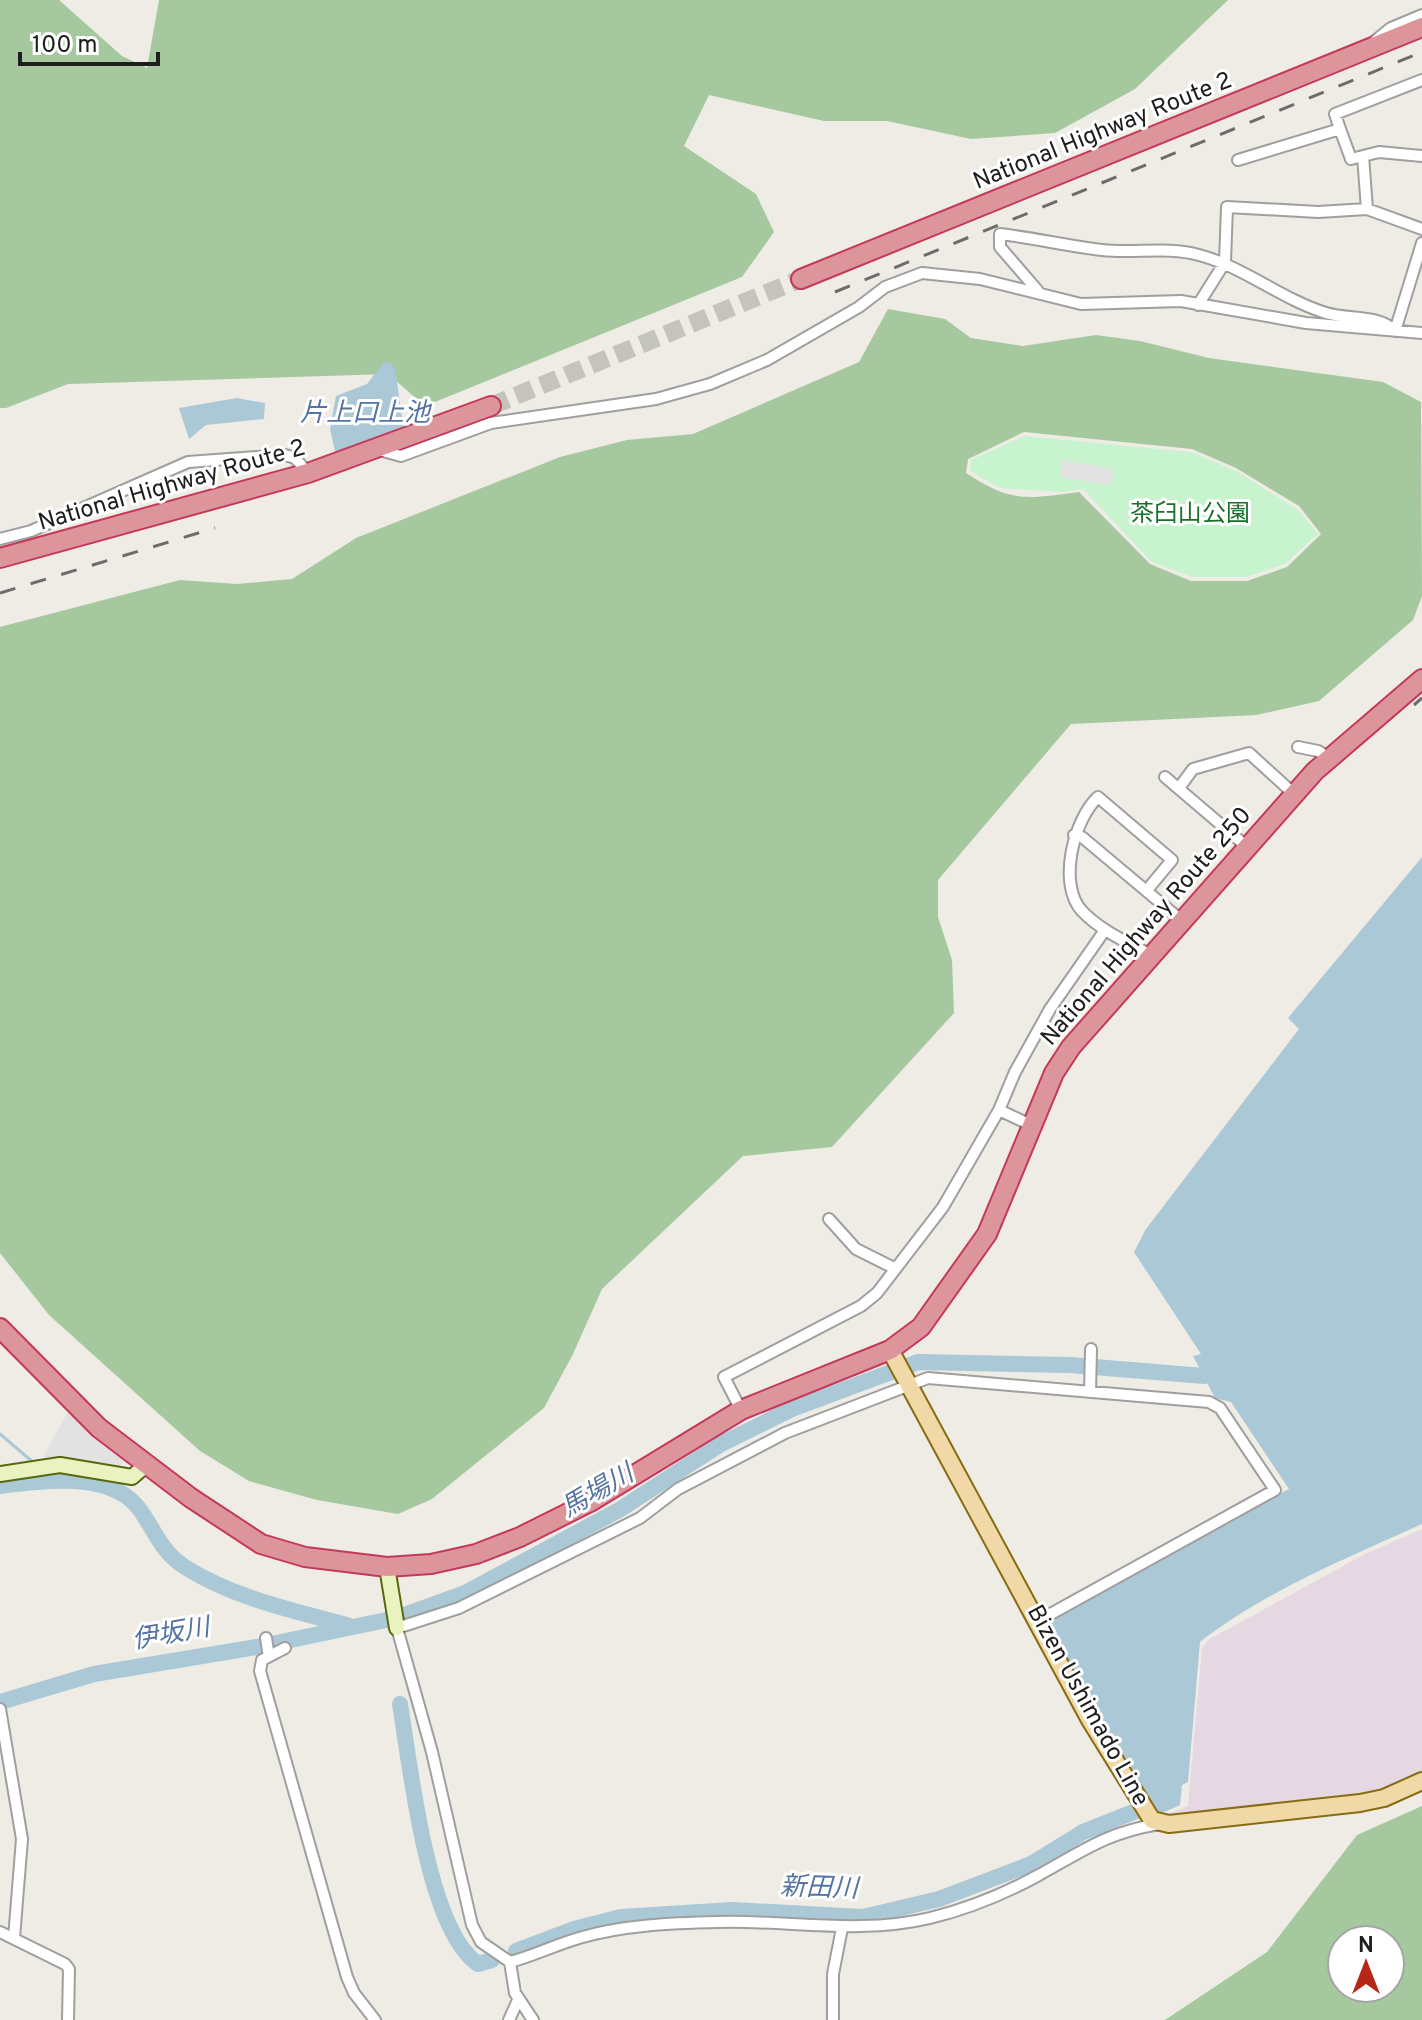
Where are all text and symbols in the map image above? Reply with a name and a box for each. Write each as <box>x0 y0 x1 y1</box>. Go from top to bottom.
scale bar <box>20 16 158 66</box>
text: 100 m <box>32 31 98 61</box>
street label: National Highway Route 2 <box>969 66 1237 198</box>
water label: 片上口上池 <box>300 398 433 431</box>
street label: National Highway Route 2 <box>35 433 309 539</box>
park label: 茶臼山公園 <box>1130 500 1250 530</box>
street label: National Highway Route 250 <box>1035 801 1259 1053</box>
water label: 馬場川 <box>556 1457 643 1526</box>
street label: Bizen Ushimado Line <box>1019 1600 1155 1812</box>
water label: 伊坂川 <box>130 1611 215 1658</box>
water label: 新田川 <box>779 1871 862 1907</box>
north arrow <box>1326 1924 1406 2004</box>
text: N <box>1358 1933 1374 1960</box>

